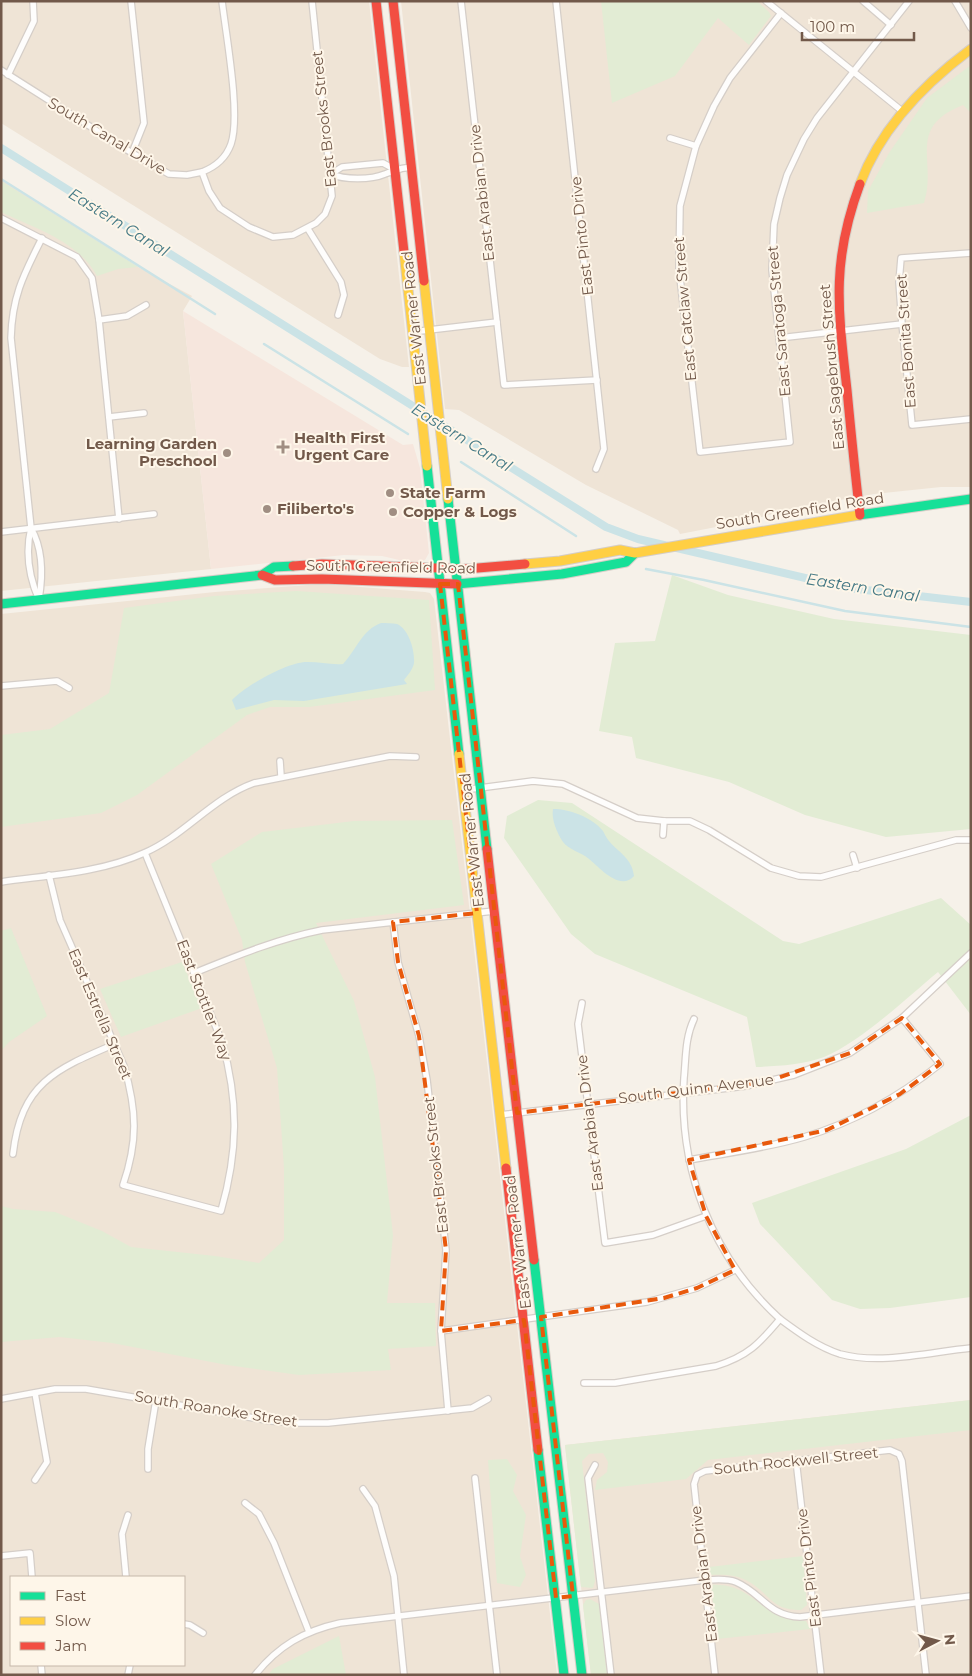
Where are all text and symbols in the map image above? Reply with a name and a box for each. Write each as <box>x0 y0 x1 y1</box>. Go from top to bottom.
scale bar <box>802 10 914 42</box>
text: 100 m <box>810 17 855 36</box>
street label: East Brooks Street <box>307 50 340 188</box>
street label: South Canal Drive <box>45 93 170 178</box>
street label: East Arabian Drive <box>465 124 498 262</box>
street label: East Pinto Drive <box>566 176 597 296</box>
water label: Eastern Canal <box>65 184 173 261</box>
street label: East Catclaw Street <box>669 236 700 382</box>
street label: East Saratoga Street <box>762 244 795 398</box>
street label: East Warner Road <box>397 250 430 386</box>
street label: East Bonita Street <box>891 273 920 409</box>
street label: East Sagebrush Street <box>815 283 848 451</box>
water label: Eastern Canal <box>408 399 516 476</box>
place label: Health First Urgent Care <box>294 428 389 464</box>
place label: Learning Garden Preschool <box>86 434 217 470</box>
marker: Health First Urgent Care <box>276 440 290 454</box>
marker: Learning Garden Preschool <box>221 447 233 459</box>
place label: State Farm <box>400 483 486 502</box>
marker: State Farm <box>384 487 396 499</box>
street label: South Greenfield Road <box>714 488 885 533</box>
place label: Filiberto's <box>277 499 354 518</box>
place label: Copper & Logs <box>403 502 517 521</box>
marker: Filiberto's <box>261 503 273 515</box>
marker: Copper & Logs <box>387 506 399 518</box>
street label: South Greenfield Road <box>306 556 476 577</box>
water label: Eastern Canal <box>805 569 922 606</box>
street label: East Warner Road <box>455 772 488 908</box>
street label: East Stottler Way <box>173 937 237 1064</box>
street label: East Estrella Street <box>64 945 137 1082</box>
street label: East Arabian Drive <box>572 1054 607 1192</box>
street label: South Quinn Avenue <box>617 1070 775 1107</box>
street label: East Brooks Street <box>419 1096 452 1234</box>
street label: East Warner Road <box>500 1174 535 1310</box>
street label: South Roanoke Street <box>133 1386 299 1431</box>
street label: South Rockwell Street <box>713 1442 879 1479</box>
street label: East Arabian Drive <box>686 1505 721 1643</box>
street label: East Pinto Drive <box>792 1508 825 1629</box>
legend <box>10 1576 185 1666</box>
text: Fast <box>55 1586 86 1605</box>
text: Slow <box>55 1611 91 1630</box>
north arrow <box>912 1616 962 1666</box>
text: N <box>940 1633 959 1646</box>
text: Jam <box>54 1636 87 1655</box>

